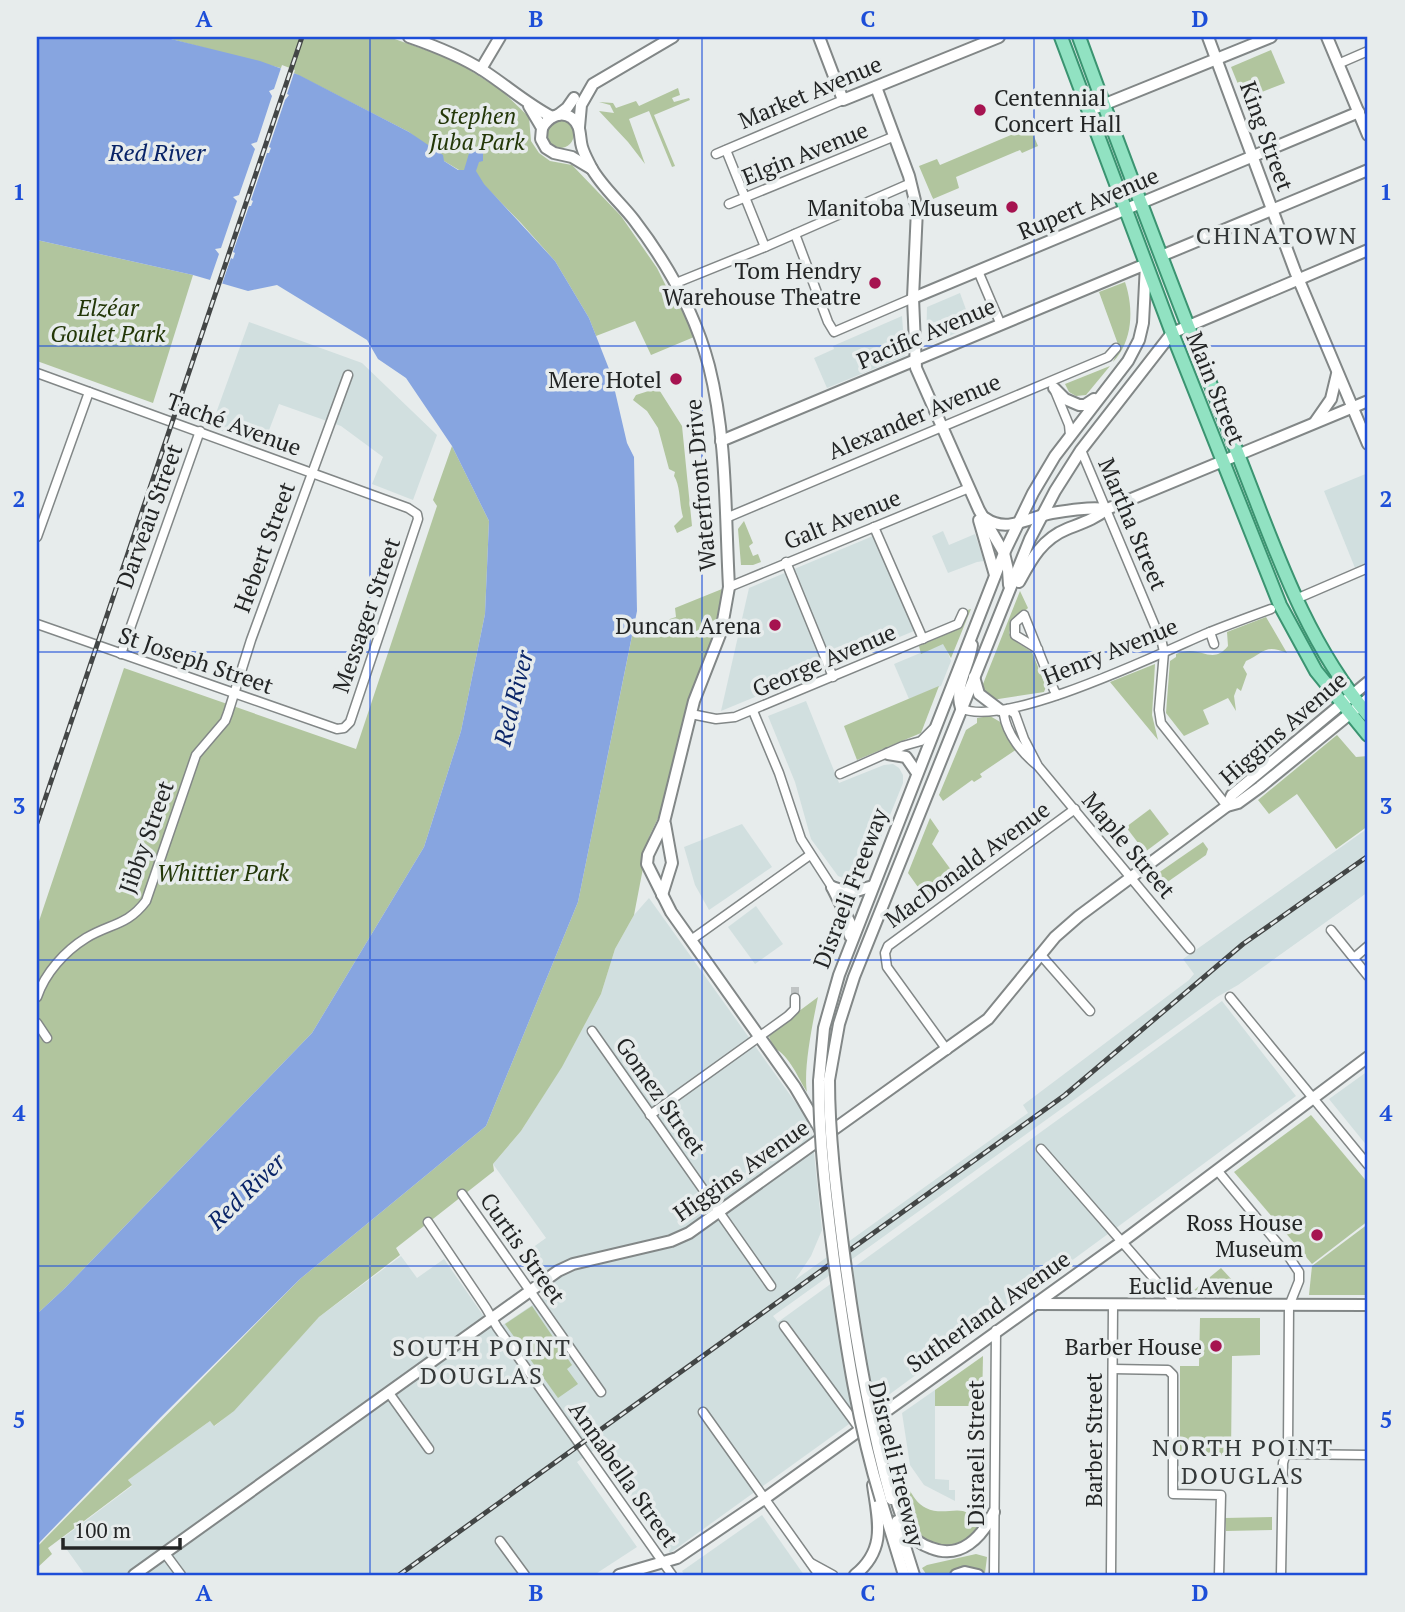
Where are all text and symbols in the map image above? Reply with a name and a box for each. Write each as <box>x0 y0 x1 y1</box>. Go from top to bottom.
text: A <box>196 3 213 34</box>
text: B <box>529 3 544 34</box>
text: C <box>861 3 876 34</box>
text: D <box>1192 3 1209 34</box>
street label: Market Avenue <box>734 48 886 136</box>
street label: King Street <box>1233 77 1301 196</box>
place label: Centennial Concert Hall <box>994 82 1122 139</box>
park label: Stephen Juba Park <box>428 100 526 157</box>
marker: Centennial Concert Hall <box>972 102 988 118</box>
street label: Elgin Avenue <box>737 114 873 192</box>
water label: Red River <box>108 136 207 168</box>
street label: Rupert Avenue <box>1013 159 1163 247</box>
text: 1 <box>13 176 26 207</box>
text: 1 <box>1380 176 1393 207</box>
place label: Manitoba Museum <box>807 192 998 223</box>
marker: Manitoba Museum <box>1004 199 1020 215</box>
district label: CHINATOWN <box>1196 219 1358 251</box>
place label: Tom Hendry Warehouse Theatre <box>663 255 861 312</box>
marker: Tom Hendry Warehouse Theatre <box>867 275 883 291</box>
street label: Pacific Avenue <box>852 290 1000 376</box>
park label: Elzéar Goulet Park <box>50 292 167 349</box>
street label: Main Street <box>1179 327 1253 449</box>
place label: Mere Hotel <box>548 364 662 395</box>
street label: Alexander Avenue <box>823 366 1005 466</box>
marker: Mere Hotel <box>668 371 684 387</box>
street label: Taché Avenue <box>162 385 306 463</box>
street label: Waterfront Drive <box>677 398 723 572</box>
street label: Darveau Street <box>108 439 190 593</box>
street label: Martha Street <box>1091 453 1175 595</box>
street label: Hebert Street <box>226 477 302 617</box>
street label: Galt Avenue <box>779 482 905 556</box>
text: 2 <box>13 483 26 514</box>
text: 2 <box>1380 483 1393 514</box>
street label: Messager Street <box>325 533 407 697</box>
place label: Duncan Arena <box>615 610 761 641</box>
street label: Henry Avenue <box>1038 610 1182 692</box>
street label: George Avenue <box>747 616 901 704</box>
marker: Duncan Arena <box>767 617 783 633</box>
street label: St Joseph Street <box>114 619 278 701</box>
water label: Red River <box>486 646 541 750</box>
street label: Higgins Avenue <box>1213 664 1353 792</box>
street label: Jibby Street <box>111 776 181 898</box>
street label: Maple Street <box>1075 785 1183 905</box>
text: 3 <box>13 790 26 821</box>
text: 3 <box>1380 790 1393 821</box>
street label: MacDonald Avenue <box>878 794 1056 934</box>
street label: Disraeli Freeway <box>805 803 895 972</box>
park label: Whittier Park <box>157 857 290 888</box>
street label: Gomez Street <box>609 1031 714 1162</box>
text: 4 <box>13 1097 26 1128</box>
text: 4 <box>1380 1097 1393 1128</box>
street label: Higgins Avenue <box>667 1112 815 1228</box>
water label: Red River <box>199 1145 293 1237</box>
street label: Curtis Street <box>473 1186 573 1310</box>
place label: Ross House Museum <box>1186 1207 1303 1264</box>
marker: Ross House Museum <box>1309 1227 1325 1243</box>
street label: Sutherland Avenue <box>900 1243 1076 1379</box>
street label: Euclid Avenue <box>1129 1270 1273 1301</box>
district label: SOUTH POINT DOUGLAS <box>392 1331 572 1391</box>
place label: Barber House <box>1065 1331 1202 1362</box>
marker: Barber House <box>1208 1338 1224 1354</box>
street label: Barber Street <box>1078 1372 1109 1507</box>
street label: Disraeli Freeway <box>862 1378 933 1550</box>
street label: Disraeli Street <box>960 1380 991 1526</box>
street label: Annabella Street <box>562 1395 686 1553</box>
text: 5 <box>13 1404 26 1435</box>
text: 5 <box>1380 1404 1393 1435</box>
district label: NORTH POINT DOUGLAS <box>1152 1431 1334 1491</box>
scale bar <box>63 1507 180 1551</box>
text: 100 m <box>74 1516 131 1544</box>
text: A <box>196 1577 213 1608</box>
text: B <box>529 1577 544 1608</box>
text: C <box>861 1577 876 1608</box>
text: D <box>1192 1577 1209 1608</box>

